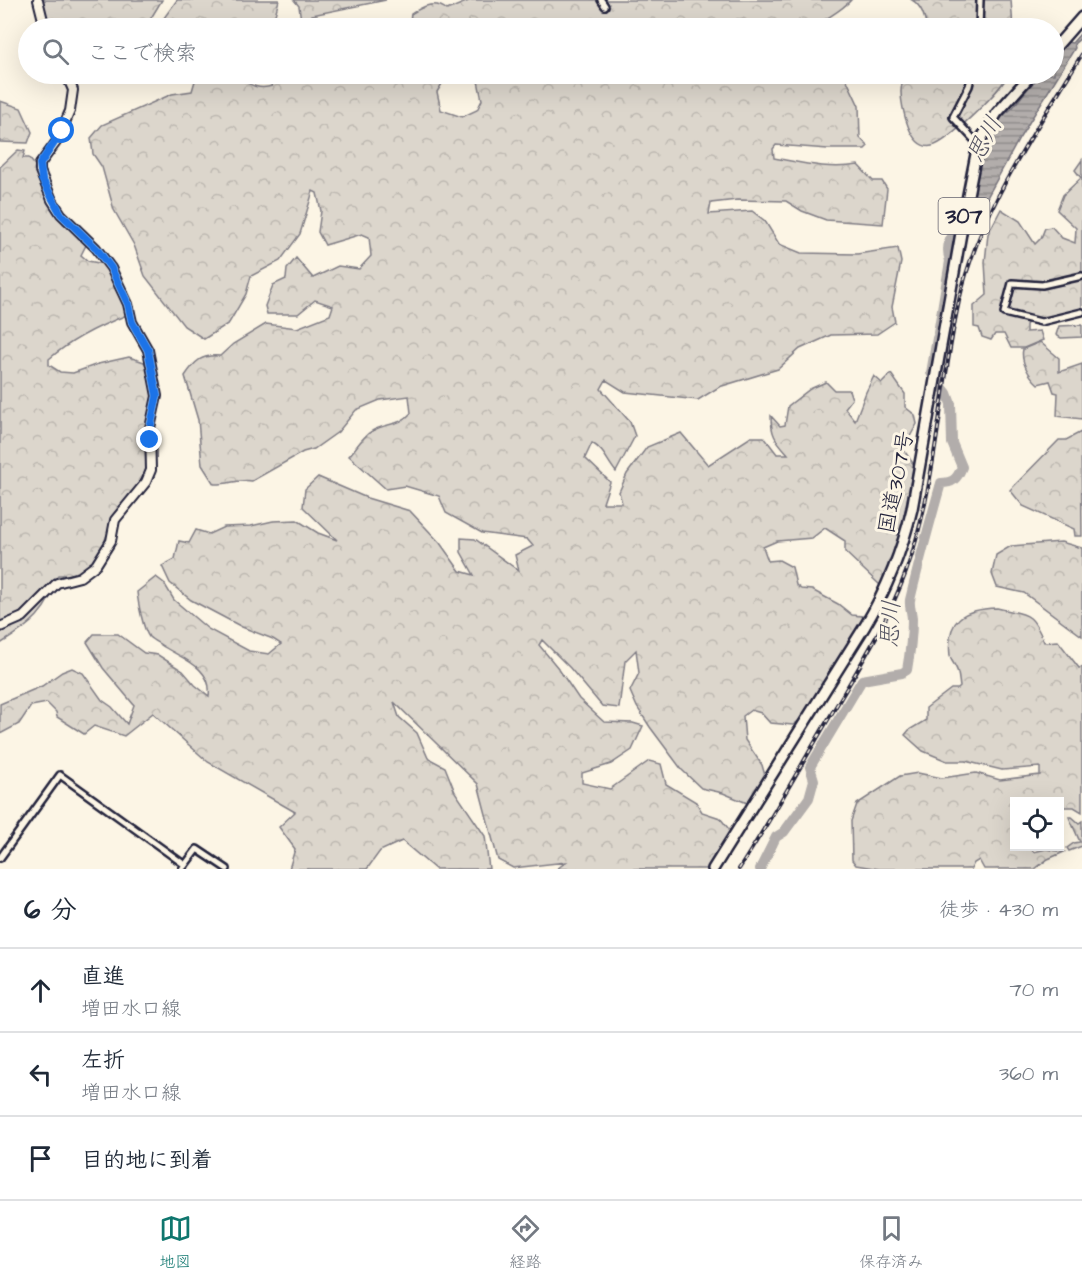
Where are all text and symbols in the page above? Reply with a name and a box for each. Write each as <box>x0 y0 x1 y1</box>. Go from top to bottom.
search box <box>18 18 1064 84</box>
icon: search <box>39 35 72 68</box>
text: ここで検索 <box>87 38 197 69</box>
water label: 思川 <box>959 110 1011 169</box>
route start <box>48 117 74 143</box>
road number: 307 <box>938 198 990 234</box>
route end <box>136 426 162 452</box>
street label: 国道307号 <box>871 428 922 537</box>
water label: 思川 <box>873 599 909 649</box>
map controls <box>1010 797 1064 851</box>
button: locate <box>1010 797 1064 851</box>
text: 6 分 <box>24 892 77 928</box>
text: 徒歩 · 430 m <box>939 896 1058 924</box>
text: 直進 <box>81 961 125 992</box>
icon: ahead <box>24 974 57 1007</box>
text: 70 m <box>1010 976 1058 1004</box>
text: 増田水口線 <box>81 995 181 1023</box>
text: 左折 <box>81 1045 125 1076</box>
icon: left <box>24 1058 57 1091</box>
text: 360 m <box>999 1060 1058 1088</box>
text: 増田水口線 <box>81 1079 181 1107</box>
icon: arrive <box>24 1142 57 1175</box>
text: 目的地に到着 <box>81 1145 213 1176</box>
tab: 地図 <box>159 1212 192 1273</box>
tab: 経路 <box>509 1212 542 1273</box>
tab: 保存済み <box>859 1212 923 1273</box>

